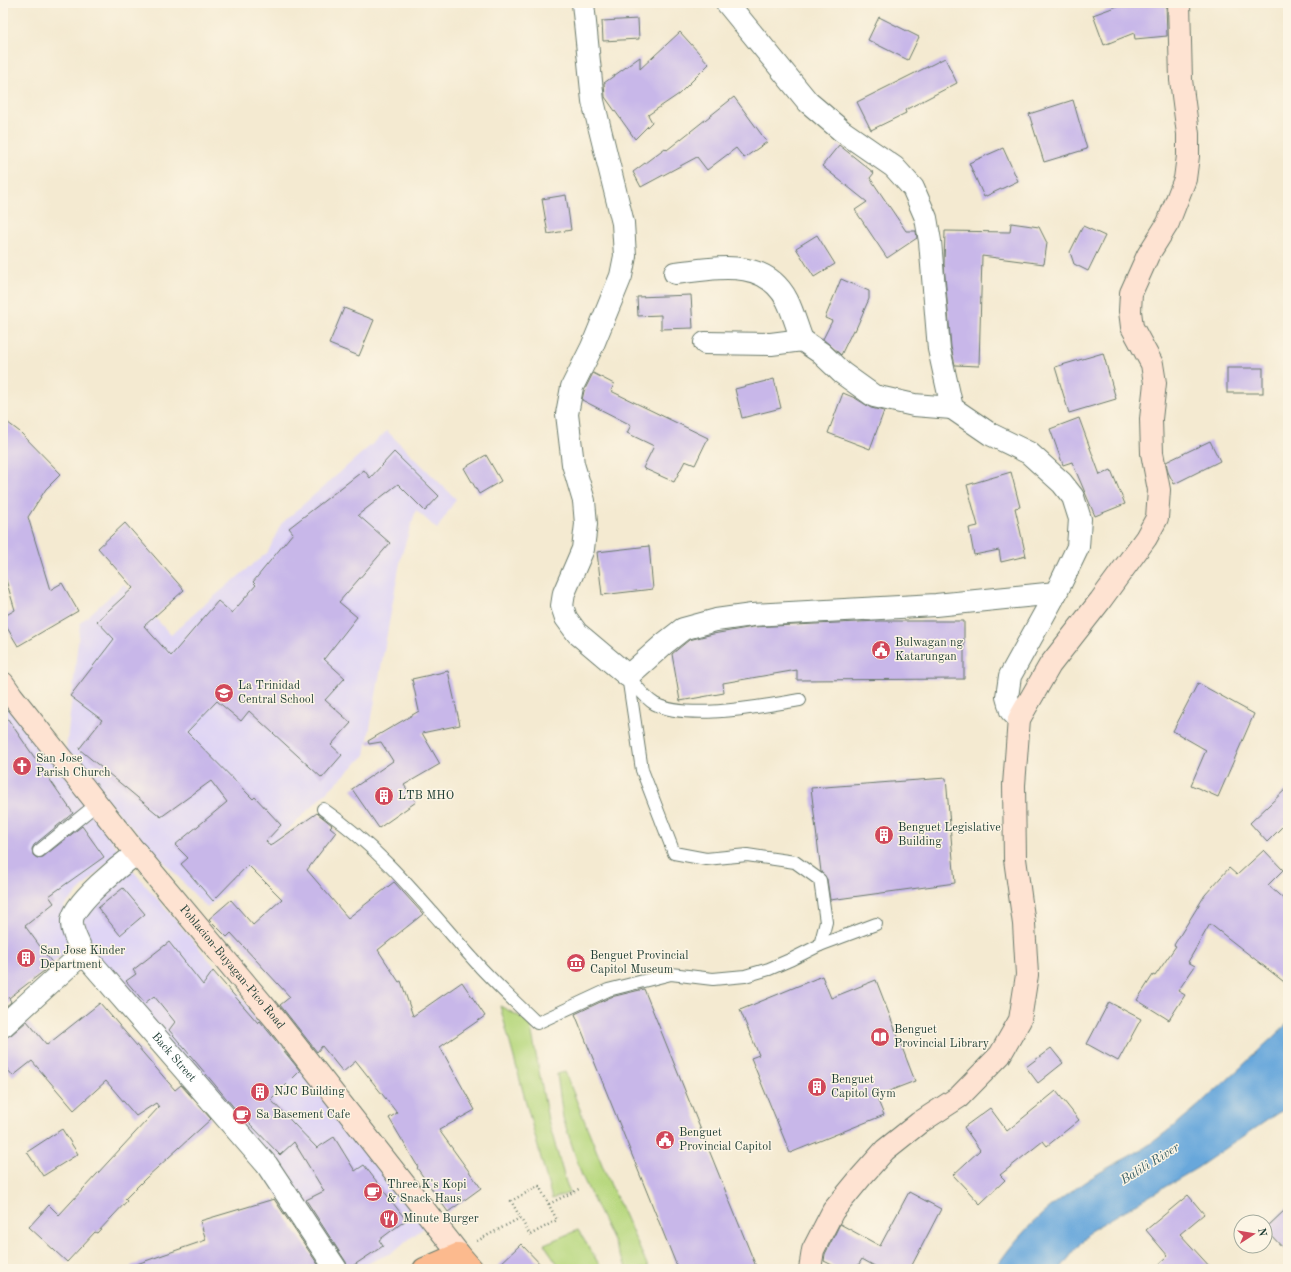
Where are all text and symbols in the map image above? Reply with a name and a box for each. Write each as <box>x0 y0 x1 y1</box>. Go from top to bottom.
place label: Bulwagan ng Katarungan <box>895 637 964 663</box>
public building icon: Bulwagan ng Katarungan <box>870 639 892 661</box>
place label: La Trinidad Central School <box>238 680 314 706</box>
school or university icon: La Trinidad Central School <box>213 682 235 704</box>
place label: San Jose Parish Church <box>36 753 111 779</box>
church icon: San Jose Parish Church <box>11 755 33 777</box>
building icon: LTB MHO <box>373 785 395 807</box>
place label: LTB MHO <box>398 790 454 802</box>
place label: Benguet Legislative Building <box>898 822 1001 848</box>
building icon: Benguet Legislative Building <box>873 824 895 846</box>
street label: Poblacion-Buyagan-Pico Road <box>177 903 287 1031</box>
place label: San Jose Kinder Department <box>40 945 125 971</box>
building icon: San Jose Kinder Department <box>15 947 37 969</box>
place label: Benguet Provincial Capitol Museum <box>590 950 689 976</box>
museum icon: Benguet Provincial Capitol Museum <box>565 952 587 974</box>
place label: Benguet Provincial Library <box>894 1024 990 1050</box>
library icon: Benguet Provincial Library <box>869 1026 891 1048</box>
street label: Back Street <box>149 1031 198 1084</box>
place label: Benguet Capitol Gym <box>831 1074 896 1100</box>
building icon: Benguet Capitol Gym <box>806 1076 828 1098</box>
building icon: NJC Building <box>249 1081 271 1103</box>
place label: NJC Building <box>274 1086 345 1098</box>
cafe icon: Sa Basement Cafe <box>231 1104 253 1126</box>
place label: Sa Basement Cafe <box>256 1109 351 1121</box>
place label: Benguet Provincial Capitol <box>679 1127 771 1153</box>
public building icon: Benguet Provincial Capitol <box>654 1129 676 1151</box>
water label: Balili River <box>1117 1141 1182 1188</box>
place label: Three K's Kopi & Snack Haus <box>387 1179 466 1205</box>
cafe icon: Three K's Kopi & Snack Haus <box>362 1181 384 1203</box>
restaurant icon: Minute Burger <box>378 1208 400 1230</box>
place label: Minute Burger <box>403 1213 479 1225</box>
north arrow <box>1233 1214 1273 1254</box>
text: N <box>1255 1227 1268 1238</box>

